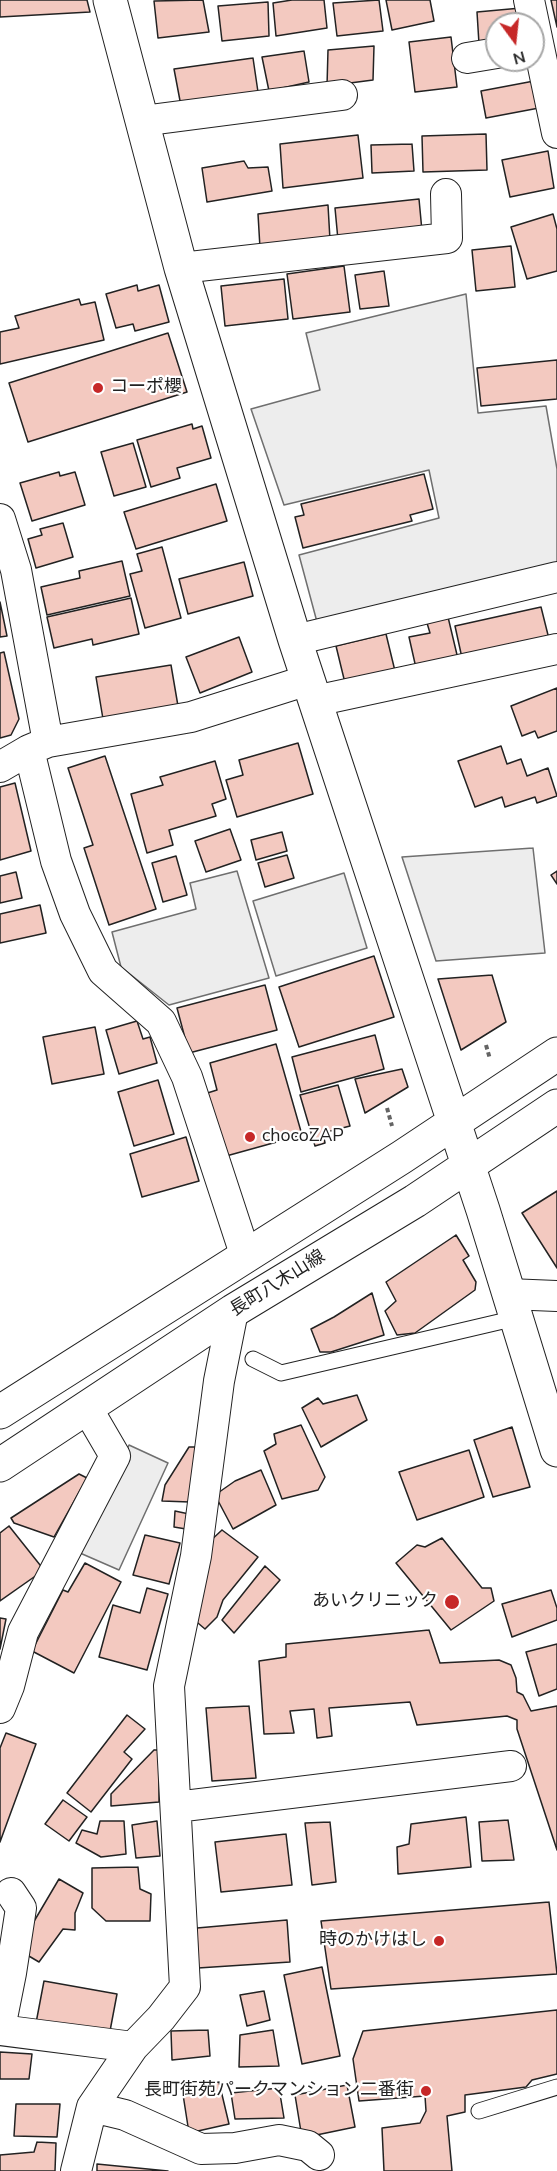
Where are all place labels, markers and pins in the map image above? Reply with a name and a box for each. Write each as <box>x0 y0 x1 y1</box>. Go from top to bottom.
place label: コーポ櫻 <box>110 377 182 399</box>
marker: コーポ櫻 <box>91 381 105 395</box>
place label: chocoZAP <box>262 1126 344 1148</box>
marker: chocoZAP <box>243 1130 257 1144</box>
place label: あいクリニック <box>312 1591 438 1613</box>
marker: あいクリニック <box>443 1593 461 1611</box>
place label: 時のかけはし <box>319 1930 427 1952</box>
marker: 時のかけはし <box>432 1934 446 1948</box>
place label: 長町街苑パークマンション二番街 <box>144 2080 414 2102</box>
marker: 長町街苑パークマンション二番街 <box>419 2084 433 2098</box>

